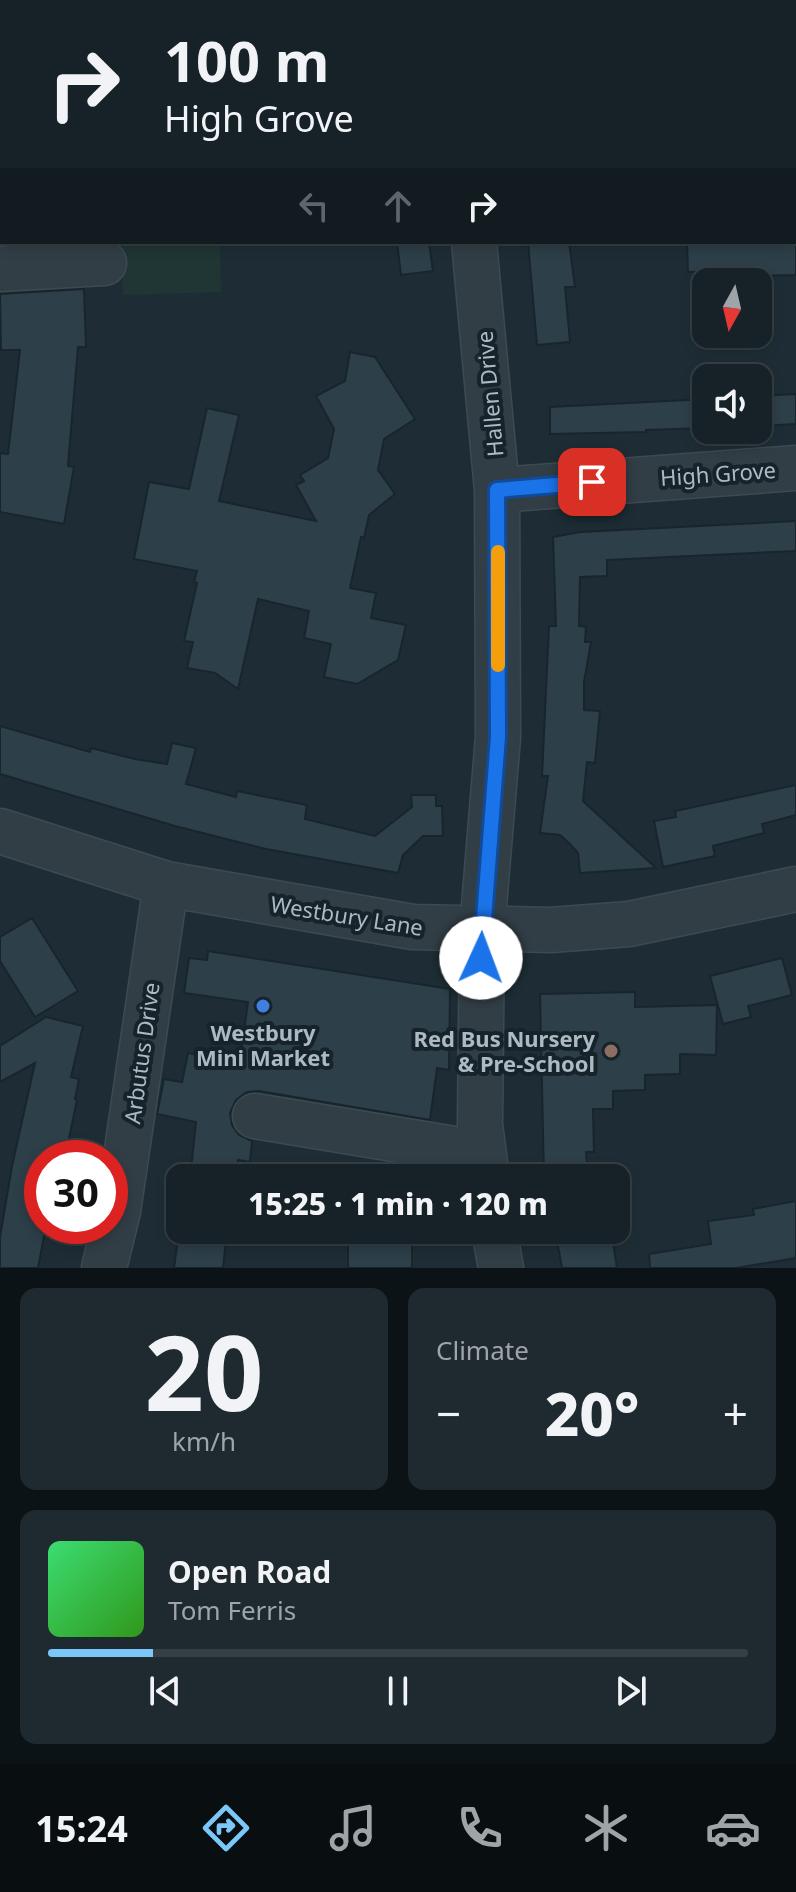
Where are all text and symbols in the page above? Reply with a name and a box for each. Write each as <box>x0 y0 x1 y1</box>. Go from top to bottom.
text: 100 m <box>164 22 329 98</box>
icon: right <box>32 32 136 136</box>
text: High Grove <box>164 94 354 143</box>
icon: left <box>292 184 336 228</box>
icon: ahead <box>376 184 420 228</box>
icon: right <box>460 184 504 228</box>
north arrow <box>692 268 772 348</box>
map controls <box>692 268 772 444</box>
street label: Hallen Drive <box>469 330 509 458</box>
button: sound <box>692 364 772 444</box>
pin <box>558 448 626 516</box>
street label: High Grove <box>659 454 777 492</box>
icon: arrive <box>570 460 614 504</box>
street label: Westbury Lane <box>269 888 425 942</box>
position arrow <box>439 916 523 1000</box>
street label: Arbutus Drive <box>116 980 166 1126</box>
marker: Westbury Mini Market <box>254 997 272 1015</box>
place label: Westbury Mini Market <box>196 1017 330 1072</box>
place label: Red Bus Nursery & Pre-School <box>414 1023 595 1078</box>
marker: Red Bus Nursery & Pre-School <box>602 1042 620 1060</box>
speed limit sign: 30 <box>24 1140 128 1244</box>
text: 15:25 · 1 min · 120 m <box>248 1183 548 1224</box>
text: 20 <box>145 1300 263 1441</box>
text: Climate <box>436 1332 529 1368</box>
text: 20° <box>545 1372 639 1454</box>
text: − <box>436 1383 461 1443</box>
text: + <box>723 1383 748 1443</box>
text: km/h <box>172 1423 236 1459</box>
text: Open Road <box>168 1551 331 1592</box>
text: Tom Ferris <box>168 1592 296 1628</box>
icon: previous <box>143 1669 187 1713</box>
icon: pause <box>376 1669 420 1713</box>
icon: next <box>609 1669 653 1713</box>
icon: directions <box>198 1800 254 1856</box>
icon: music <box>325 1800 381 1856</box>
icon: phone <box>452 1800 508 1856</box>
icon: climate <box>578 1800 634 1856</box>
icon: car <box>705 1800 761 1856</box>
text: 15:24 <box>35 1804 128 1853</box>

